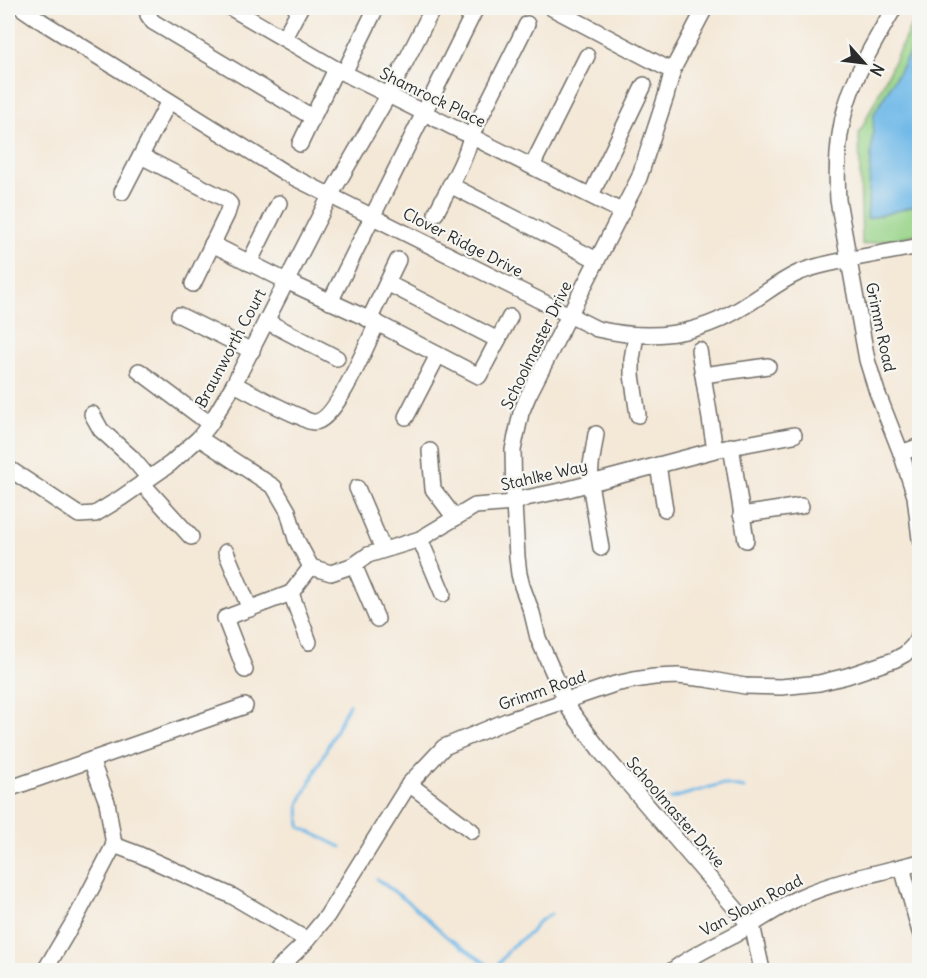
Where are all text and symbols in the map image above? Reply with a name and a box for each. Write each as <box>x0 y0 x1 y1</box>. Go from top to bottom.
north arrow <box>834 33 894 93</box>
text: N <box>866 60 889 80</box>
street label: Shamrock Place <box>377 63 489 131</box>
street label: Clover Ridge Drive <box>400 203 526 281</box>
street label: Schoolmaster Drive <box>496 278 576 412</box>
street label: Grimm Road <box>862 280 900 374</box>
street label: Braunworth Court <box>190 285 270 411</box>
street label: Stahlke Way <box>499 455 589 495</box>
street label: Grimm Road <box>496 666 588 714</box>
street label: Schoolmaster Drive <box>622 752 730 872</box>
street label: Van Sloun Road <box>696 870 806 940</box>

